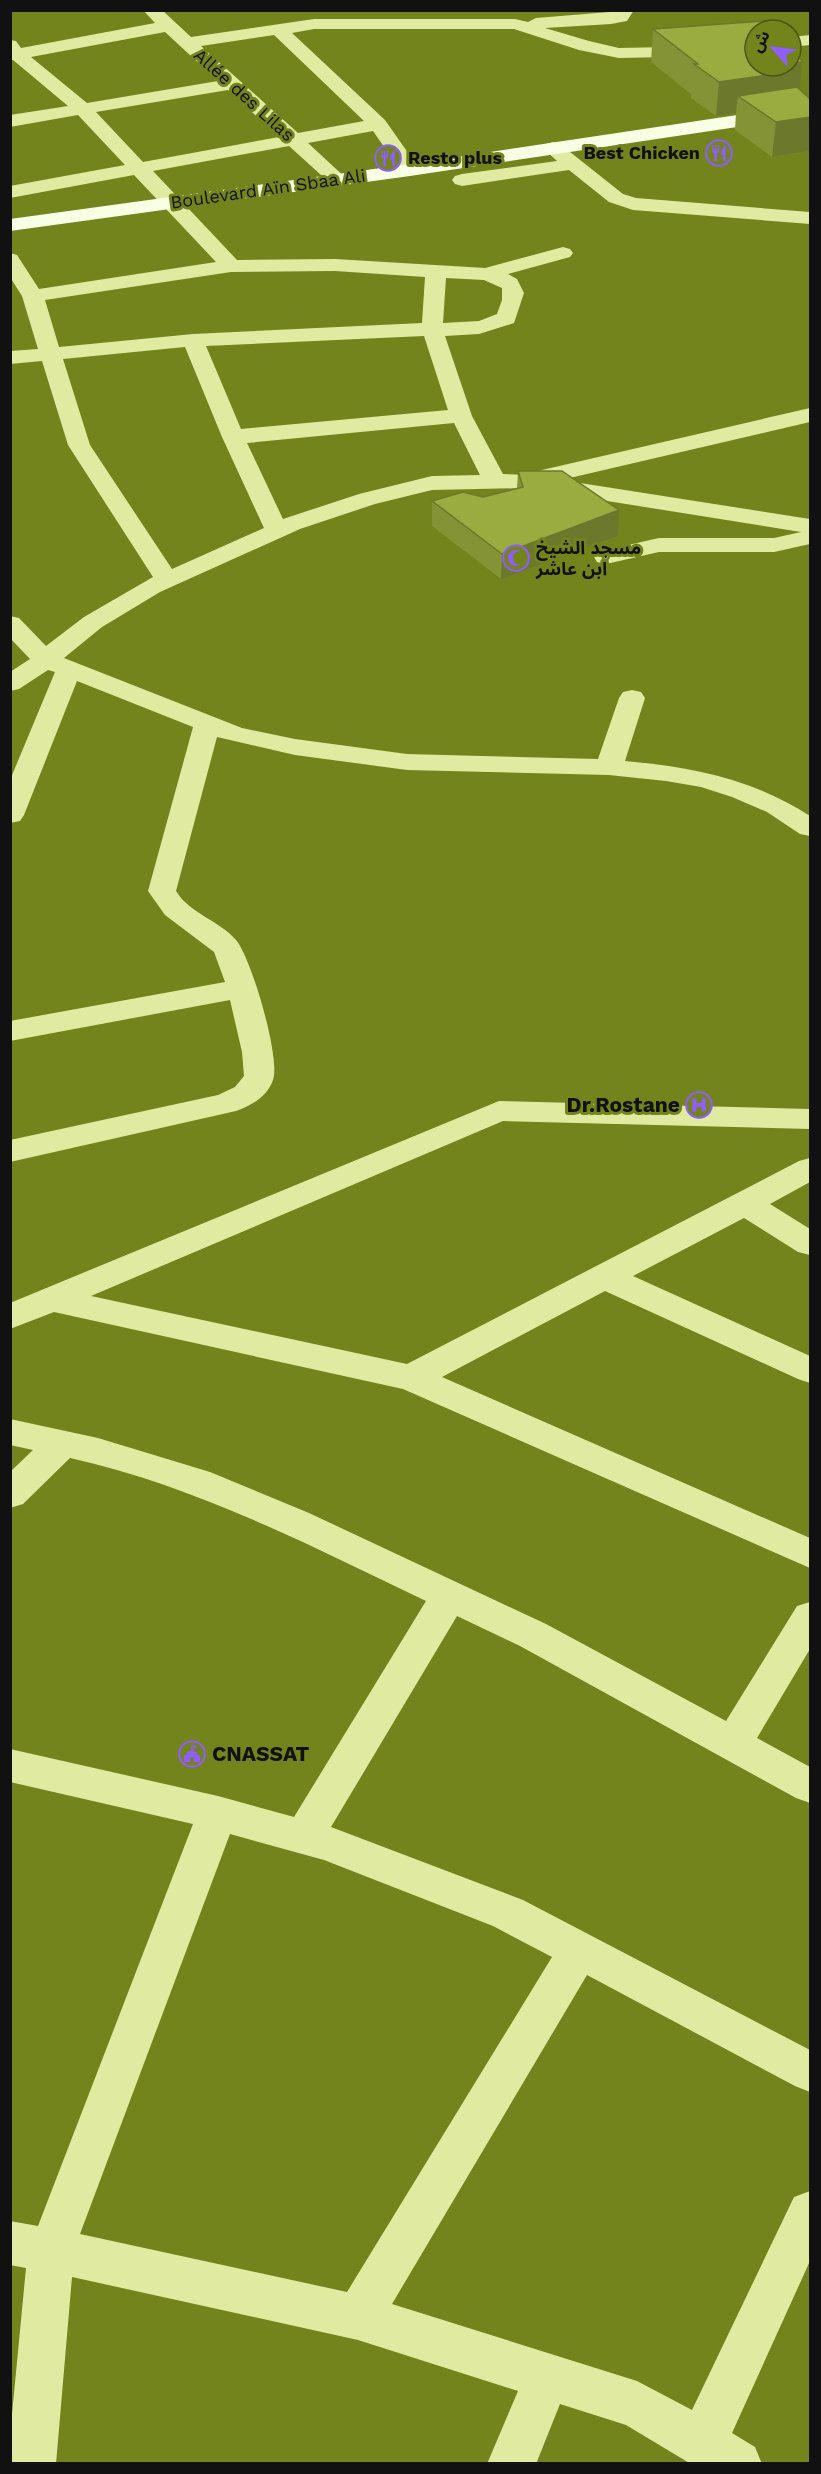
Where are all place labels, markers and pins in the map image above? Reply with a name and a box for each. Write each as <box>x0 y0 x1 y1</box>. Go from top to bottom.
restaurant icon: Best Chicken <box>704 138 734 168</box>
place label: Best Chicken <box>584 142 700 163</box>
restaurant icon: Resto plus <box>373 143 403 173</box>
place label: Resto plus <box>408 147 502 168</box>
place label: مسجد الشيخ ابن عاشر <box>535 537 641 580</box>
mosque icon: مسجد الشيخ ابن عاشر <box>501 543 531 573</box>
hospital icon: Dr.Rostane <box>684 1090 714 1120</box>
place label: Dr.Rostane <box>567 1092 680 1117</box>
public building icon: CNASSAT <box>177 1739 207 1769</box>
place label: CNASSAT <box>212 1741 310 1766</box>

